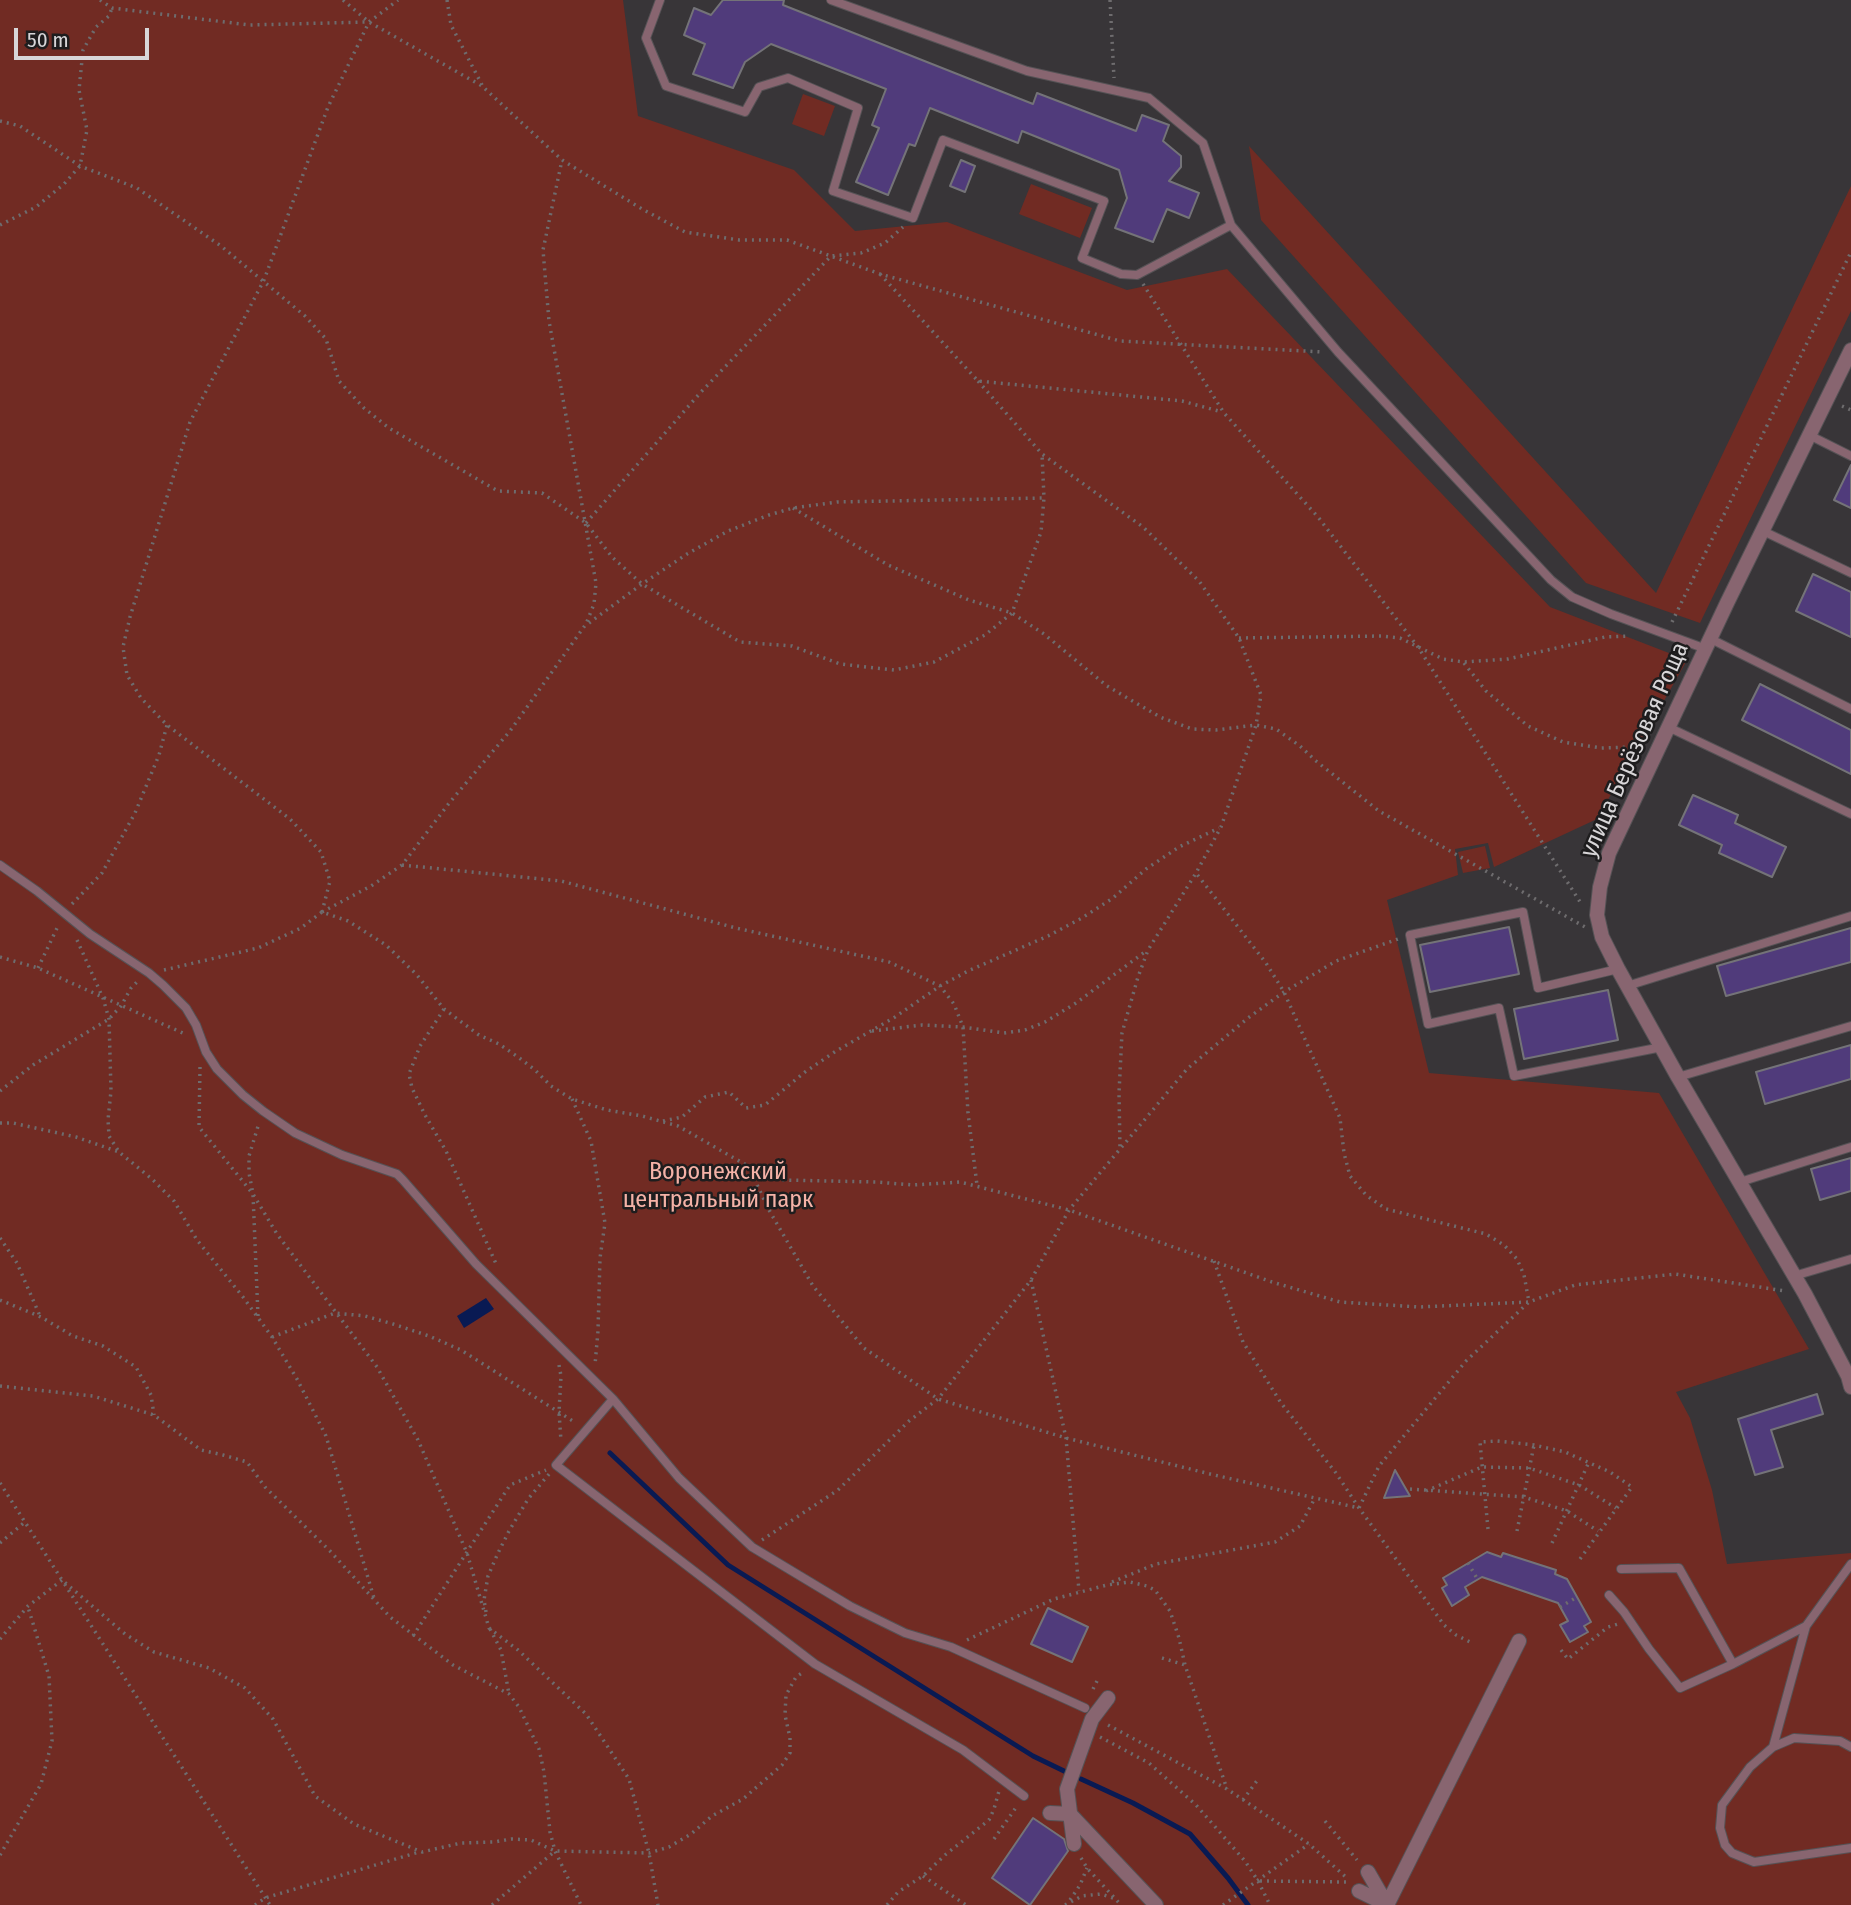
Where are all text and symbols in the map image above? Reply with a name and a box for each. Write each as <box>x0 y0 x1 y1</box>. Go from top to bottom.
scale bar <box>18 14 152 58</box>
text: 50 m <box>27 27 69 53</box>
street label: улица Берёзовая Роща <box>1575 638 1695 862</box>
park label: Воронежский центральный парк <box>623 1158 813 1214</box>

